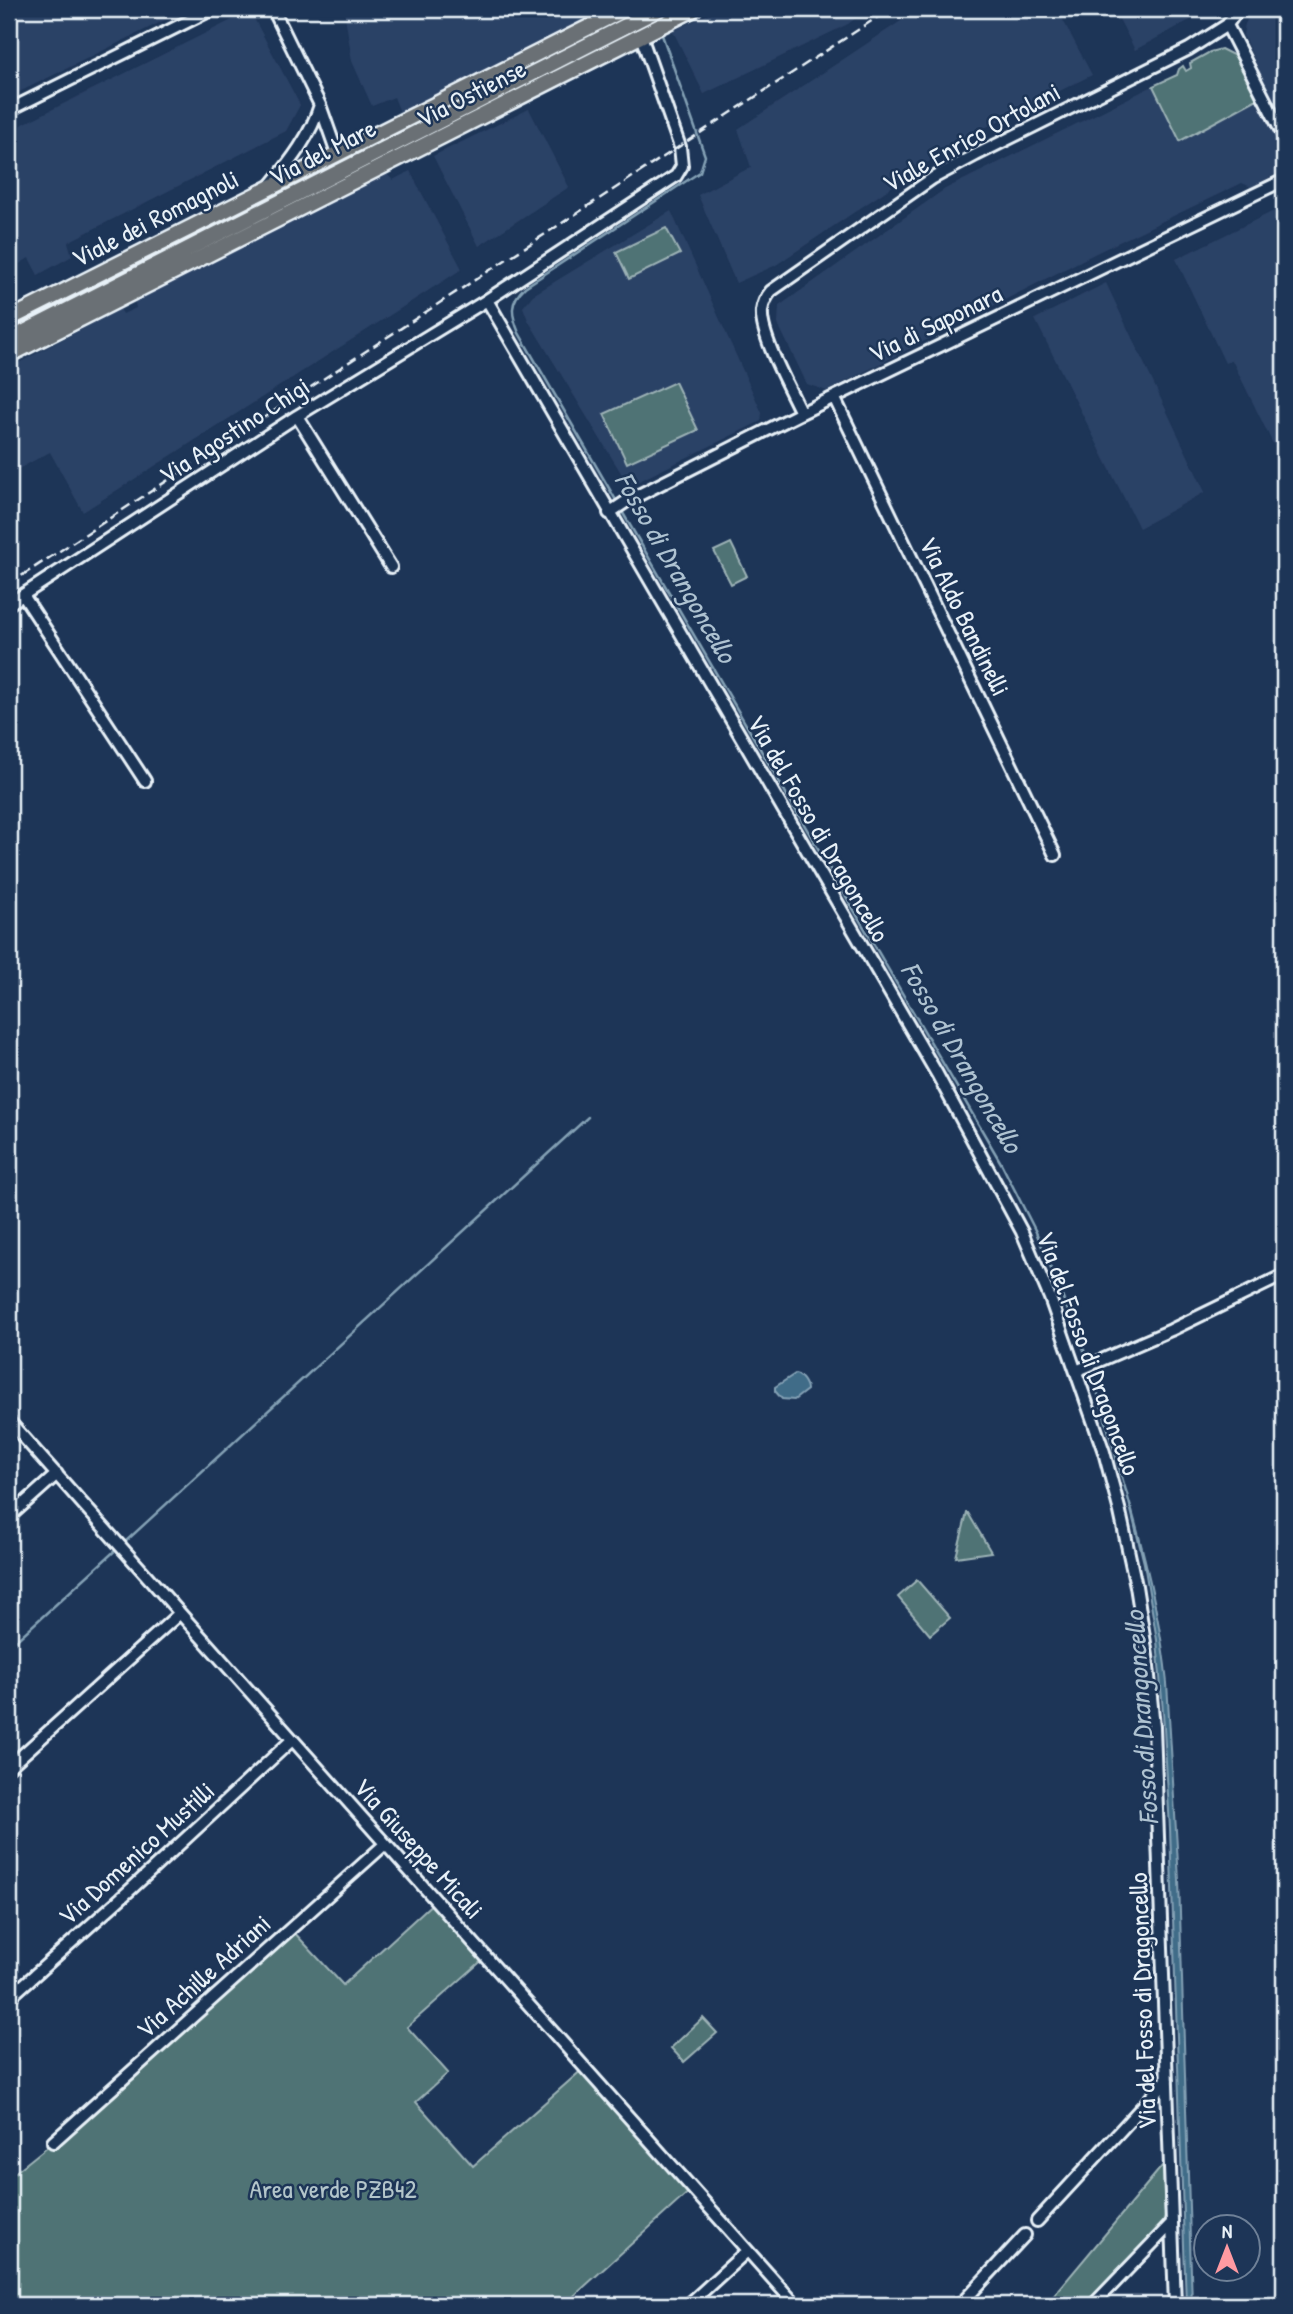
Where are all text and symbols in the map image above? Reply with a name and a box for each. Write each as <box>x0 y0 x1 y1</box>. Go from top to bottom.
street label: Via Ostiense <box>410 51 532 135</box>
street label: Viale Enrico Ortolani <box>876 74 1066 200</box>
street label: Via del Mare <box>262 110 382 194</box>
street label: Viale dei Romagnoli <box>66 161 244 275</box>
street label: Via di Saponara <box>862 276 1008 370</box>
street label: Via Agostino Chigi <box>152 368 316 492</box>
water label: Fosso di Drangoncello <box>606 465 747 671</box>
street label: Via Aldo Bandinelli <box>911 531 1019 701</box>
street label: Via del Fosso di Dragoncello <box>740 708 898 948</box>
water label: Fosso di Drangoncello <box>892 955 1033 1161</box>
street label: Via del Fosso di Dragoncello <box>1029 1226 1149 1480</box>
water label: Fosso di Drangoncello <box>1114 1608 1167 1826</box>
street label: Via Giuseppe Micali <box>346 1770 492 1926</box>
street label: Via Domenico Mustilli <box>50 1773 222 1933</box>
street label: Via del Fosso di Dragoncello <box>1120 1872 1164 2130</box>
street label: Via Achille Adriani <box>128 1906 278 2046</box>
park label: Area verde PZB42 <box>249 2171 417 2206</box>
north arrow <box>1192 2212 1262 2282</box>
text: N <box>1222 2218 1232 2244</box>

